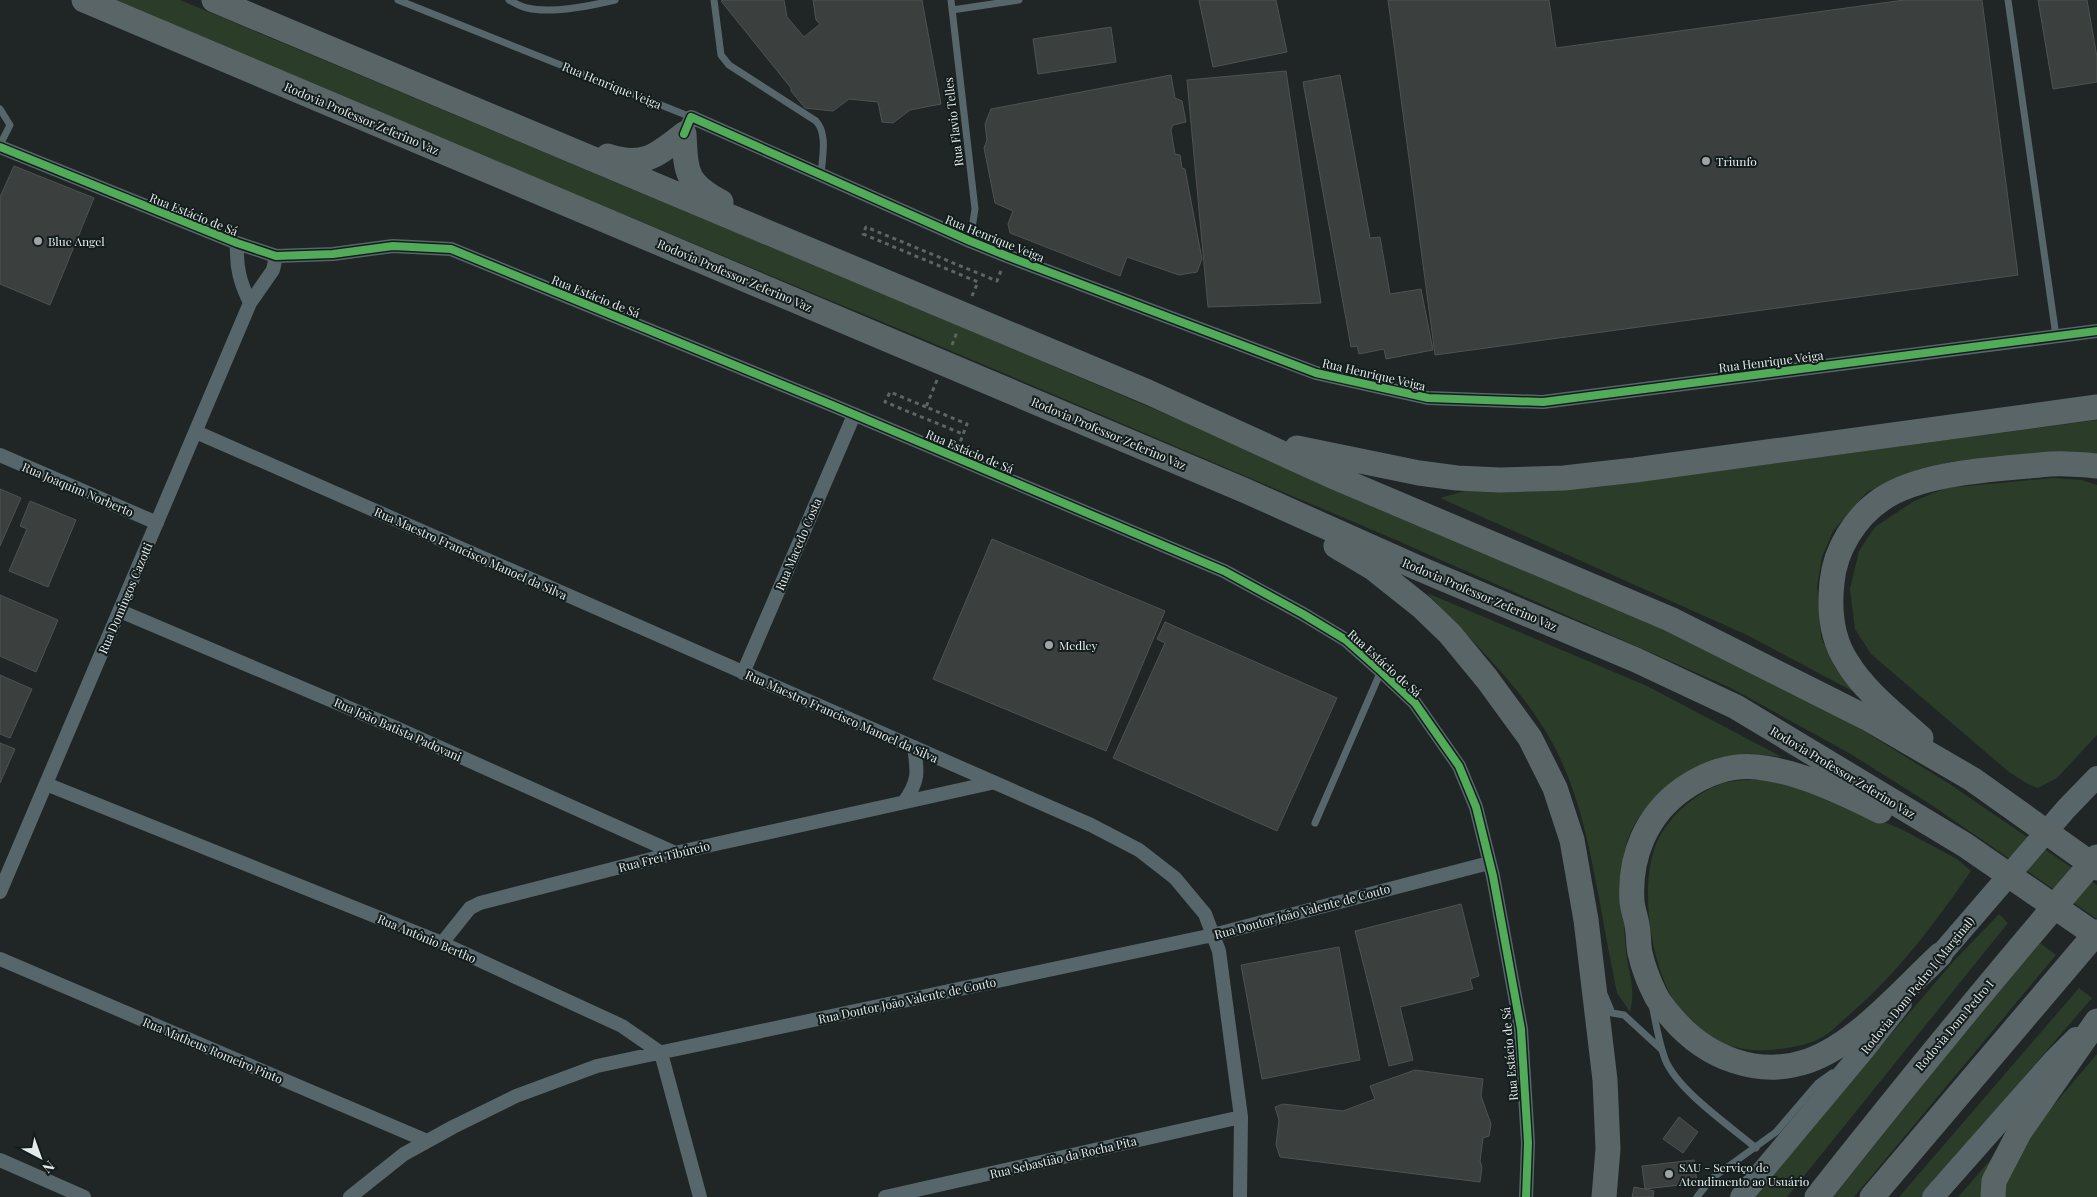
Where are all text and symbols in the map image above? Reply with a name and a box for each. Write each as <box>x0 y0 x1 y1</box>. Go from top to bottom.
street label: Rua Henrique Veiga <box>560 58 664 112</box>
street label: Rua Flavio Telles <box>940 77 966 167</box>
street label: Rodovia Professor Zeferino Vaz <box>282 78 442 158</box>
place label: Triunfo <box>1716 153 1757 169</box>
marker: Triunfo <box>1700 155 1712 167</box>
street label: Rua Estácio de Sá <box>147 189 241 239</box>
street label: Rua Henrique Veiga <box>943 211 1047 265</box>
place label: Blue Angel <box>48 233 105 249</box>
marker: Blue Angel <box>32 235 44 247</box>
street label: Rodovia Professor Zeferino Vaz <box>655 235 815 315</box>
street label: Rua Estácio de Sá <box>549 271 643 321</box>
street label: Rua Henrique Veiga <box>1718 347 1824 375</box>
street label: Rua Henrique Veiga <box>1321 354 1427 394</box>
street label: Rodovia Professor Zeferino Vaz <box>1029 393 1189 473</box>
street label: Rua Estácio de Sá <box>924 425 1016 477</box>
street label: Rua Joaquim Norberto <box>20 458 137 520</box>
street label: Rua Macedo Costa <box>771 495 825 593</box>
street label: Rua Maestro Francisco Manoel da Silva <box>372 503 570 603</box>
street label: Rua Domingos Cazotti <box>94 540 156 656</box>
street label: Rodovia Professor Zeferino Vaz <box>1400 554 1560 634</box>
street label: Rua Estácio de Sá <box>1345 626 1425 700</box>
place label: Medley <box>1059 637 1098 653</box>
marker: Medley <box>1043 639 1055 651</box>
street label: Rua Maestro Francisco Manoel da Silva <box>743 666 941 766</box>
street label: Rua João Batista Padovani <box>332 694 465 765</box>
street label: Rodovia Professor Zeferino Vaz <box>1767 722 1919 822</box>
street label: Rua Frei Tibúrcio <box>617 837 712 875</box>
street label: Rua Doutor João Valente de Couto <box>1212 880 1392 942</box>
street label: Rua Antônio Bertho <box>375 910 479 966</box>
street label: Rodovia Dom Pedro I (Marginal) <box>1857 914 1977 1056</box>
street label: Rua Doutor João Valente de Couto <box>817 973 998 1027</box>
street label: Rodovia Dom Pedro I <box>1912 977 1996 1073</box>
street label: Rua Estácio de Sá <box>1497 1007 1521 1101</box>
street label: Rua Matheus Romeiro Pinto <box>141 1013 286 1087</box>
north arrow <box>15 1132 65 1182</box>
street label: Rua Sebastião da Rocha Pita <box>988 1132 1138 1182</box>
text: N <box>39 1157 59 1178</box>
place label: SAU - Serviço de Atendimento ao Usuário <box>1678 1159 1810 1189</box>
marker: SAU - Serviço de Atendimento ao Usuário <box>1663 1168 1675 1180</box>

